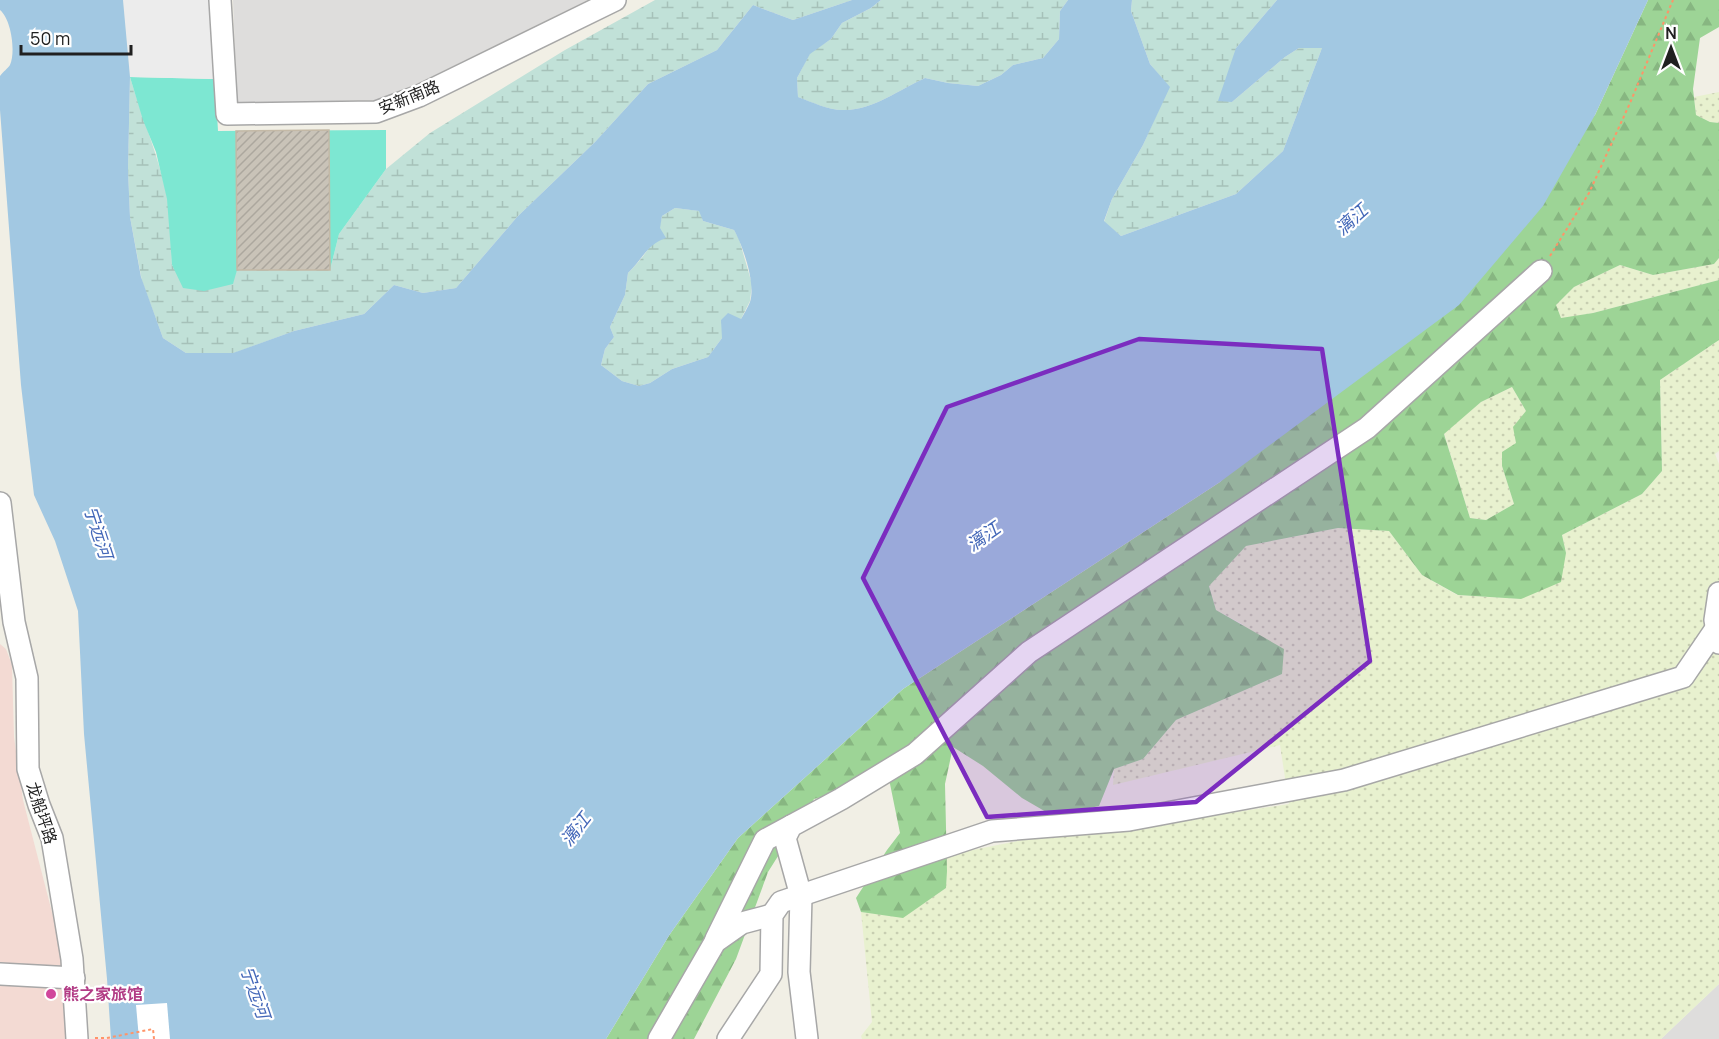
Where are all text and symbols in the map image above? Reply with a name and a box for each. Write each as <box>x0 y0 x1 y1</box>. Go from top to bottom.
scale bar <box>21 18 130 56</box>
north arrow <box>1641 18 1701 78</box>
text: N <box>1665 22 1677 44</box>
text: 50 m <box>30 26 70 50</box>
street label: 安新南路 <box>375 75 443 119</box>
water label: 漓江 <box>1330 197 1374 240</box>
water label: 宁远河 <box>79 503 120 564</box>
water label: 漓江 <box>961 515 1006 556</box>
street label: 龙船坪路 <box>22 779 62 847</box>
water label: 漓江 <box>554 806 597 851</box>
water label: 宁远河 <box>236 963 277 1024</box>
place label: 熊之家旅馆 <box>63 983 143 1005</box>
marker: 熊之家旅馆 <box>44 987 58 1001</box>

